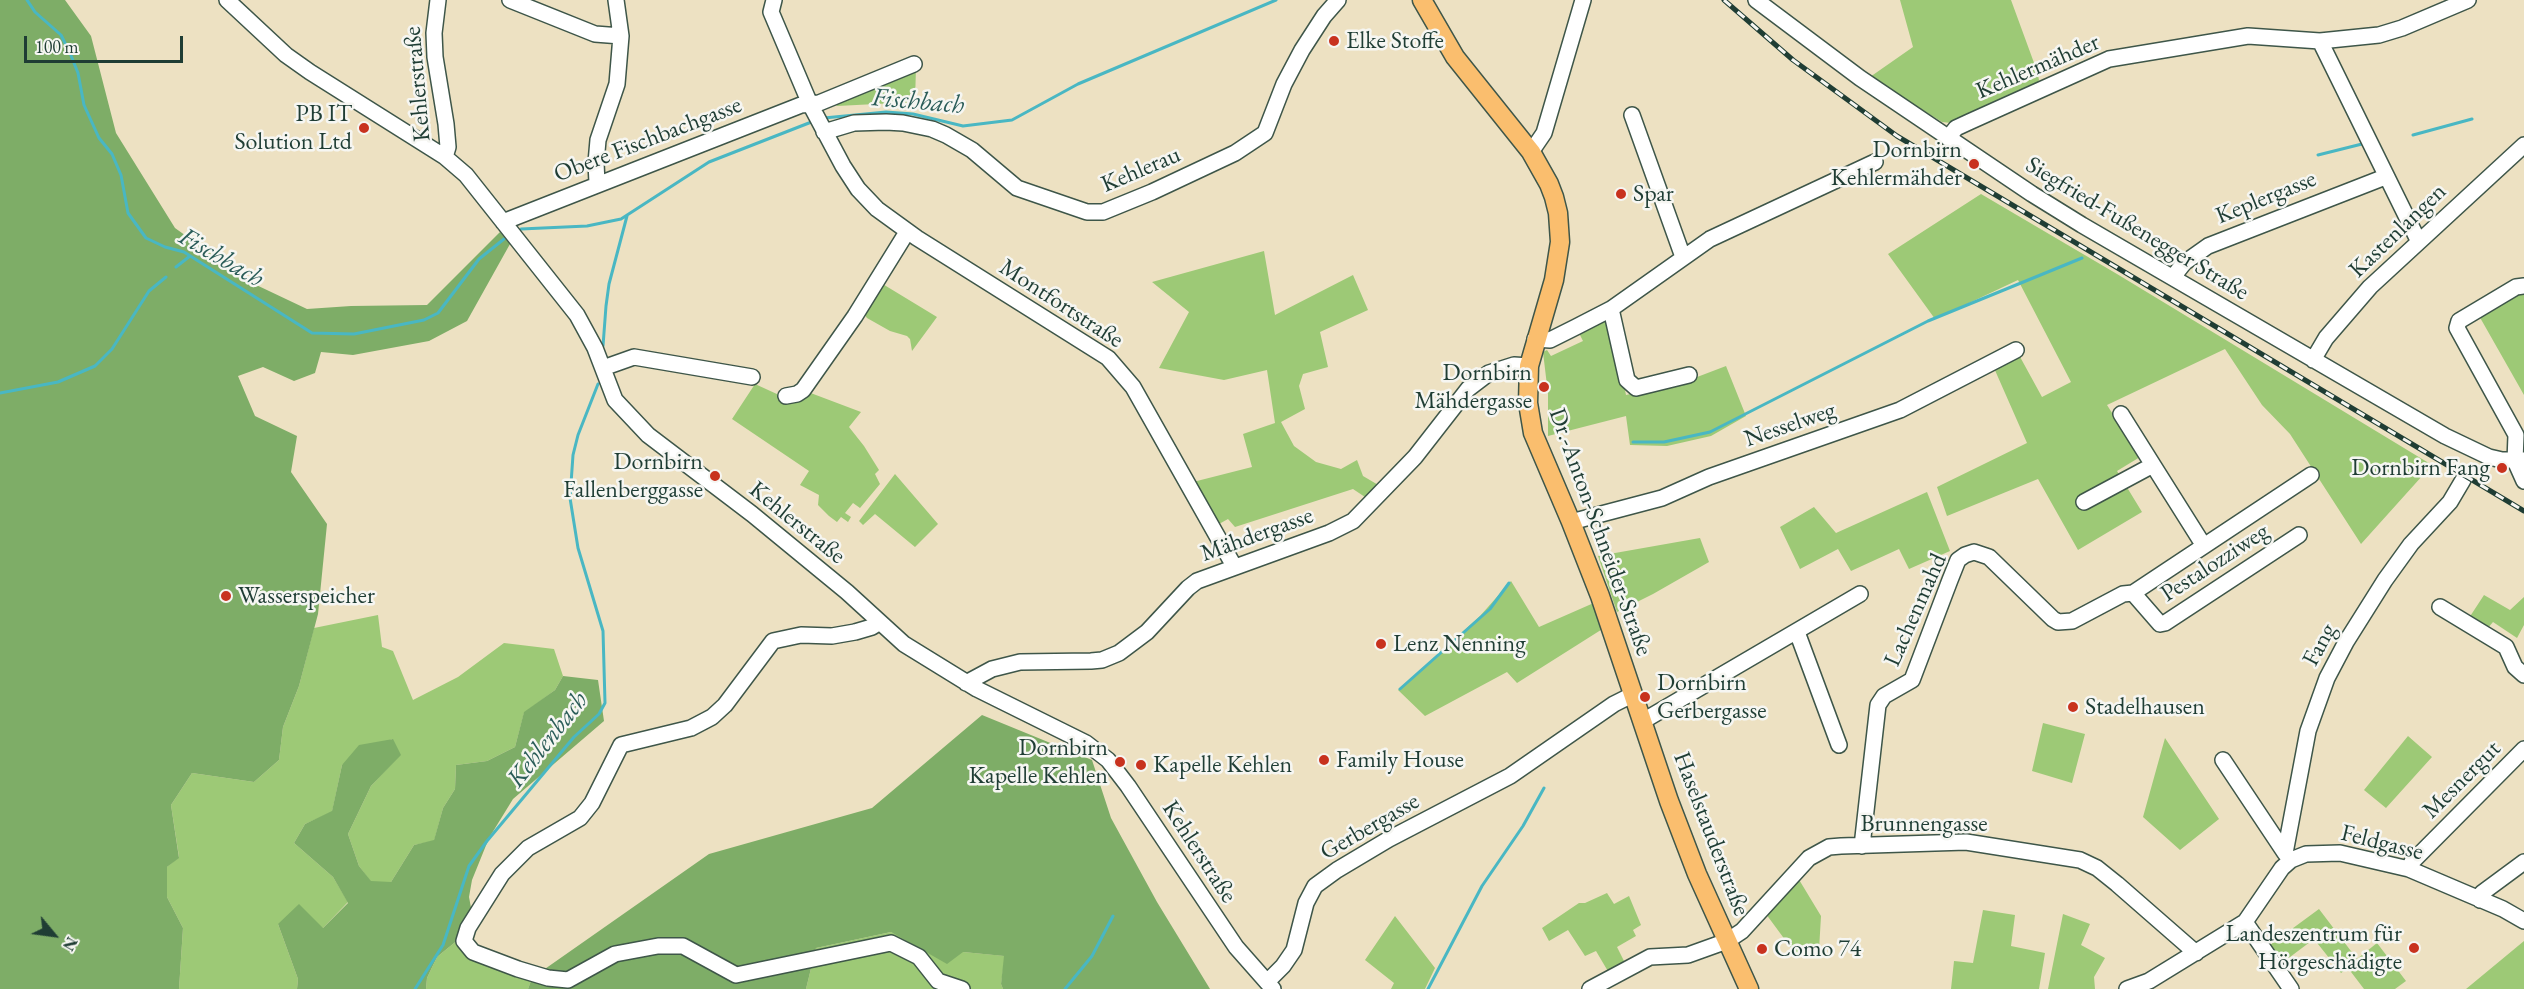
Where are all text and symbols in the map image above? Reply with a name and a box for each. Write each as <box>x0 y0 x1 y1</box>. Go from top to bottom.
scale bar <box>27 24 186 62</box>
street label: Kehlerstraße <box>399 25 437 143</box>
place label: Elke Stoffe <box>1346 27 1444 55</box>
street label: Kehlermähder <box>1972 28 2104 106</box>
marker: Elke Stoffe <box>1327 34 1341 48</box>
text: 100 m <box>35 35 79 58</box>
water label: Fischbach <box>870 82 966 122</box>
street label: Obere Fischbachgasse <box>550 91 746 189</box>
place label: PB IT Solution Ltd <box>234 100 352 156</box>
marker: PB IT Solution Ltd <box>357 121 371 135</box>
place label: Dornbirn Kehlermähder <box>1831 136 1962 192</box>
street label: Kehlerau <box>1097 140 1185 200</box>
street label: Siegfried-Fußenegger Straße <box>2020 151 2254 307</box>
marker: Dornbirn Kehlermähder <box>1967 157 1981 171</box>
street label: Keplergasse <box>2212 165 2320 231</box>
street label: Kastenlangen <box>2343 178 2453 284</box>
place label: Spar <box>1633 180 1674 208</box>
marker: Spar <box>1614 187 1628 201</box>
water label: Fischbach <box>173 221 269 295</box>
street label: Montfortstraße <box>994 253 1128 355</box>
place label: Dornbirn Mähdergasse <box>1415 359 1532 415</box>
marker: Dornbirn Mähdergasse <box>1537 380 1551 394</box>
street label: Nesselweg <box>1741 396 1839 454</box>
street label: Dr.-Anton-Schneider-Straße <box>1542 404 1658 660</box>
place label: Dornbirn Fallenberggasse <box>563 448 703 504</box>
place label: Dornbirn Fang <box>2351 454 2490 482</box>
marker: Dornbirn Fang <box>2495 461 2509 475</box>
marker: Dornbirn Fallenberggasse <box>708 469 722 483</box>
street label: Kehlerstraße <box>743 475 851 571</box>
street label: Mähdergasse <box>1197 501 1317 569</box>
street label: Pestalozziweg <box>2156 517 2274 609</box>
street label: Lachenmahd <box>1878 549 1954 671</box>
place label: Wasserspeicher <box>238 582 375 610</box>
marker: Wasserspeicher <box>219 589 233 603</box>
street label: Fang <box>2297 619 2343 671</box>
place label: Lenz Nenning <box>1393 630 1526 658</box>
marker: Lenz Nenning <box>1374 637 1388 651</box>
place label: Dornbirn Gerbergasse <box>1657 669 1766 725</box>
water label: Kehlenbach <box>501 686 595 794</box>
marker: Dornbirn Gerbergasse <box>1638 690 1652 704</box>
place label: Stadelhausen <box>2085 693 2205 721</box>
marker: Stadelhausen <box>2066 700 2080 714</box>
place label: Dornbirn Kapelle Kehlen <box>969 734 1108 790</box>
street label: Mesnergut <box>2417 735 2507 825</box>
place label: Family House <box>1336 746 1464 774</box>
street label: Haselstauderstraße <box>1667 748 1755 920</box>
place label: Kapelle Kehlen <box>1153 751 1292 779</box>
marker: Family House <box>1317 753 1331 767</box>
marker: Dornbirn Kapelle Kehlen <box>1113 755 1127 769</box>
marker: Kapelle Kehlen <box>1134 758 1148 772</box>
street label: Gerbergasse <box>1315 787 1425 867</box>
street label: Kehlerstraße <box>1155 796 1243 908</box>
street label: Brunnengasse <box>1860 810 1988 838</box>
street label: Feldgasse <box>2338 819 2426 867</box>
north arrow <box>24 905 84 965</box>
place label: Landeszentrum für Hörgeschädigte <box>2225 920 2402 976</box>
text: N <box>58 933 83 955</box>
place label: Como 74 <box>1774 935 1861 963</box>
marker: Landeszentrum für Hörgeschädigte <box>2407 941 2421 955</box>
marker: Como 74 <box>1755 942 1769 956</box>

